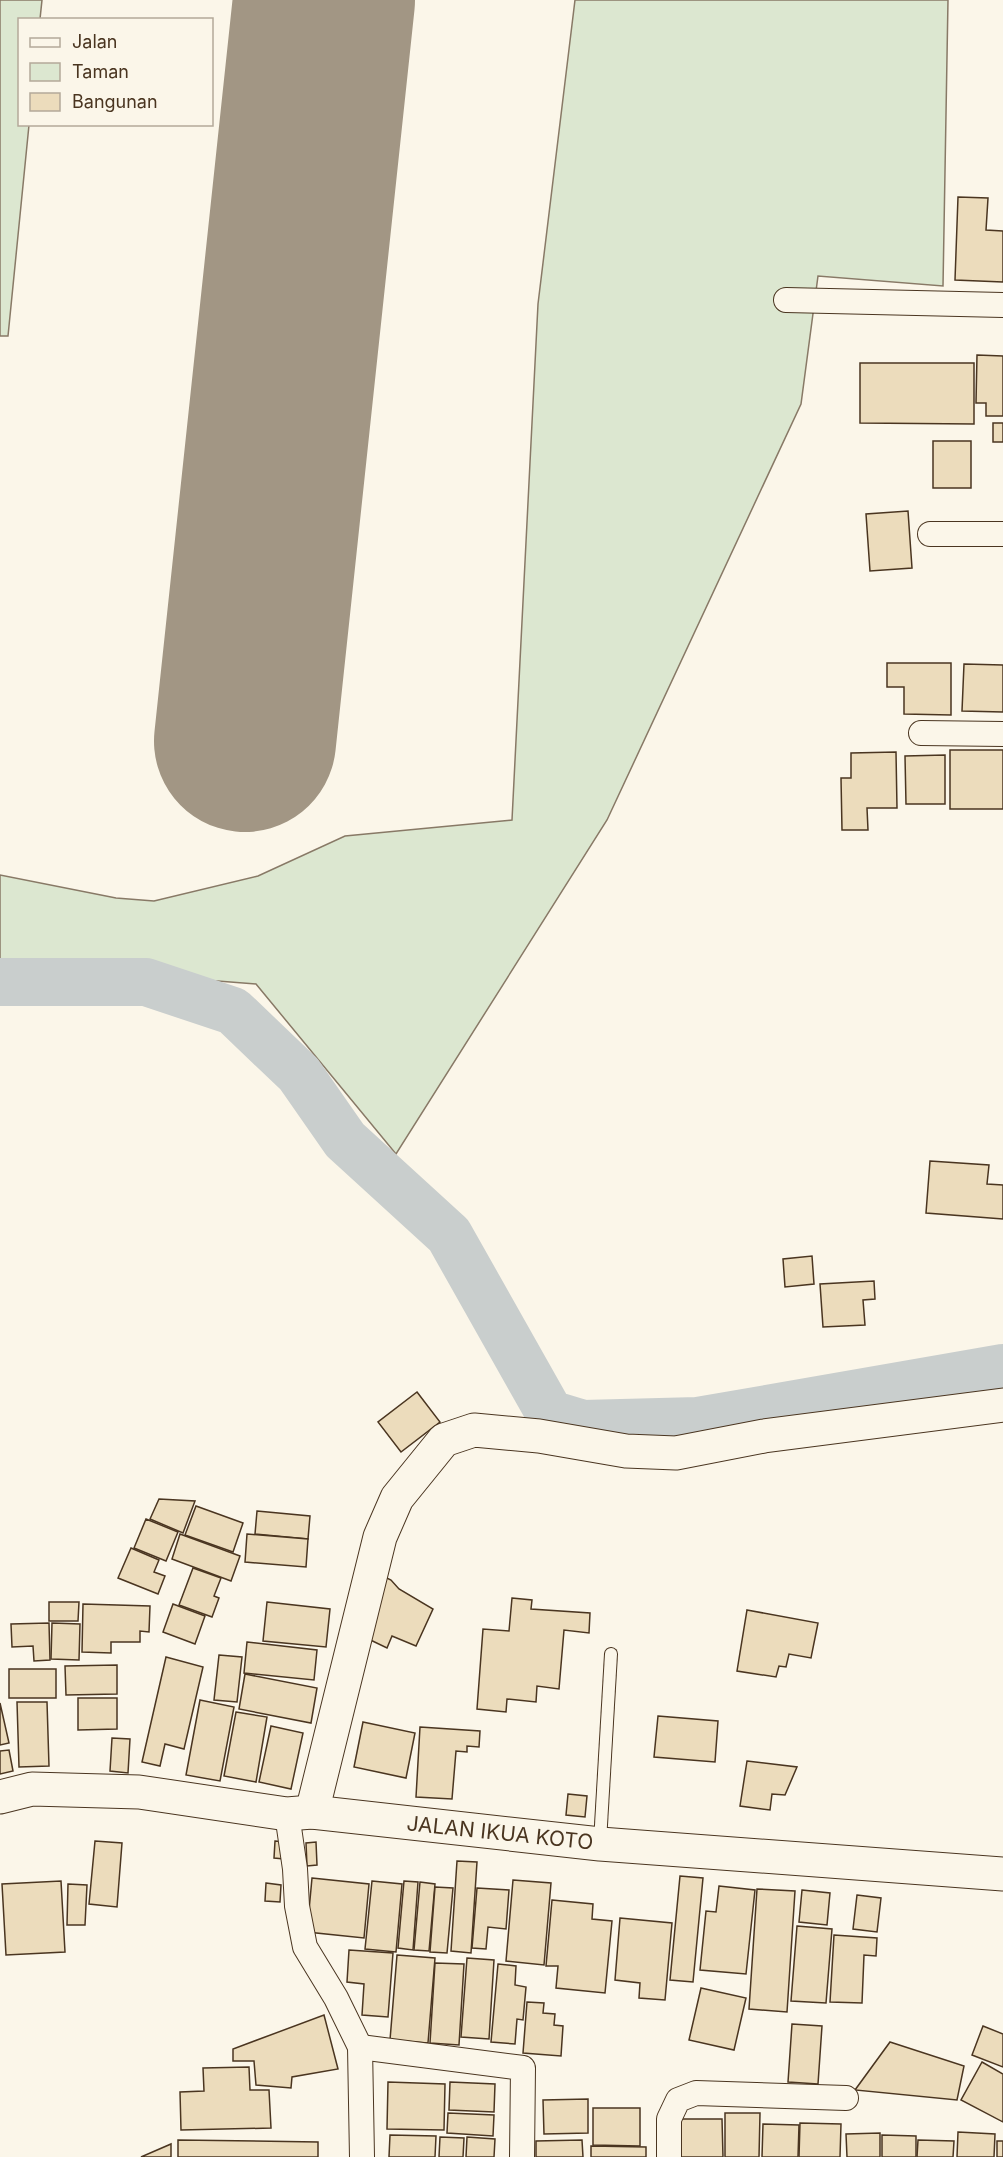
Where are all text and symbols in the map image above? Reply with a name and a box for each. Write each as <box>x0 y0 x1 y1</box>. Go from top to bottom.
legend <box>18 18 213 126</box>
text: Jalan <box>72 31 117 52</box>
text: Taman <box>72 61 129 82</box>
text: Bangunan <box>72 91 158 112</box>
street label: JALAN IKUA KOTO <box>406 1810 595 1855</box>

